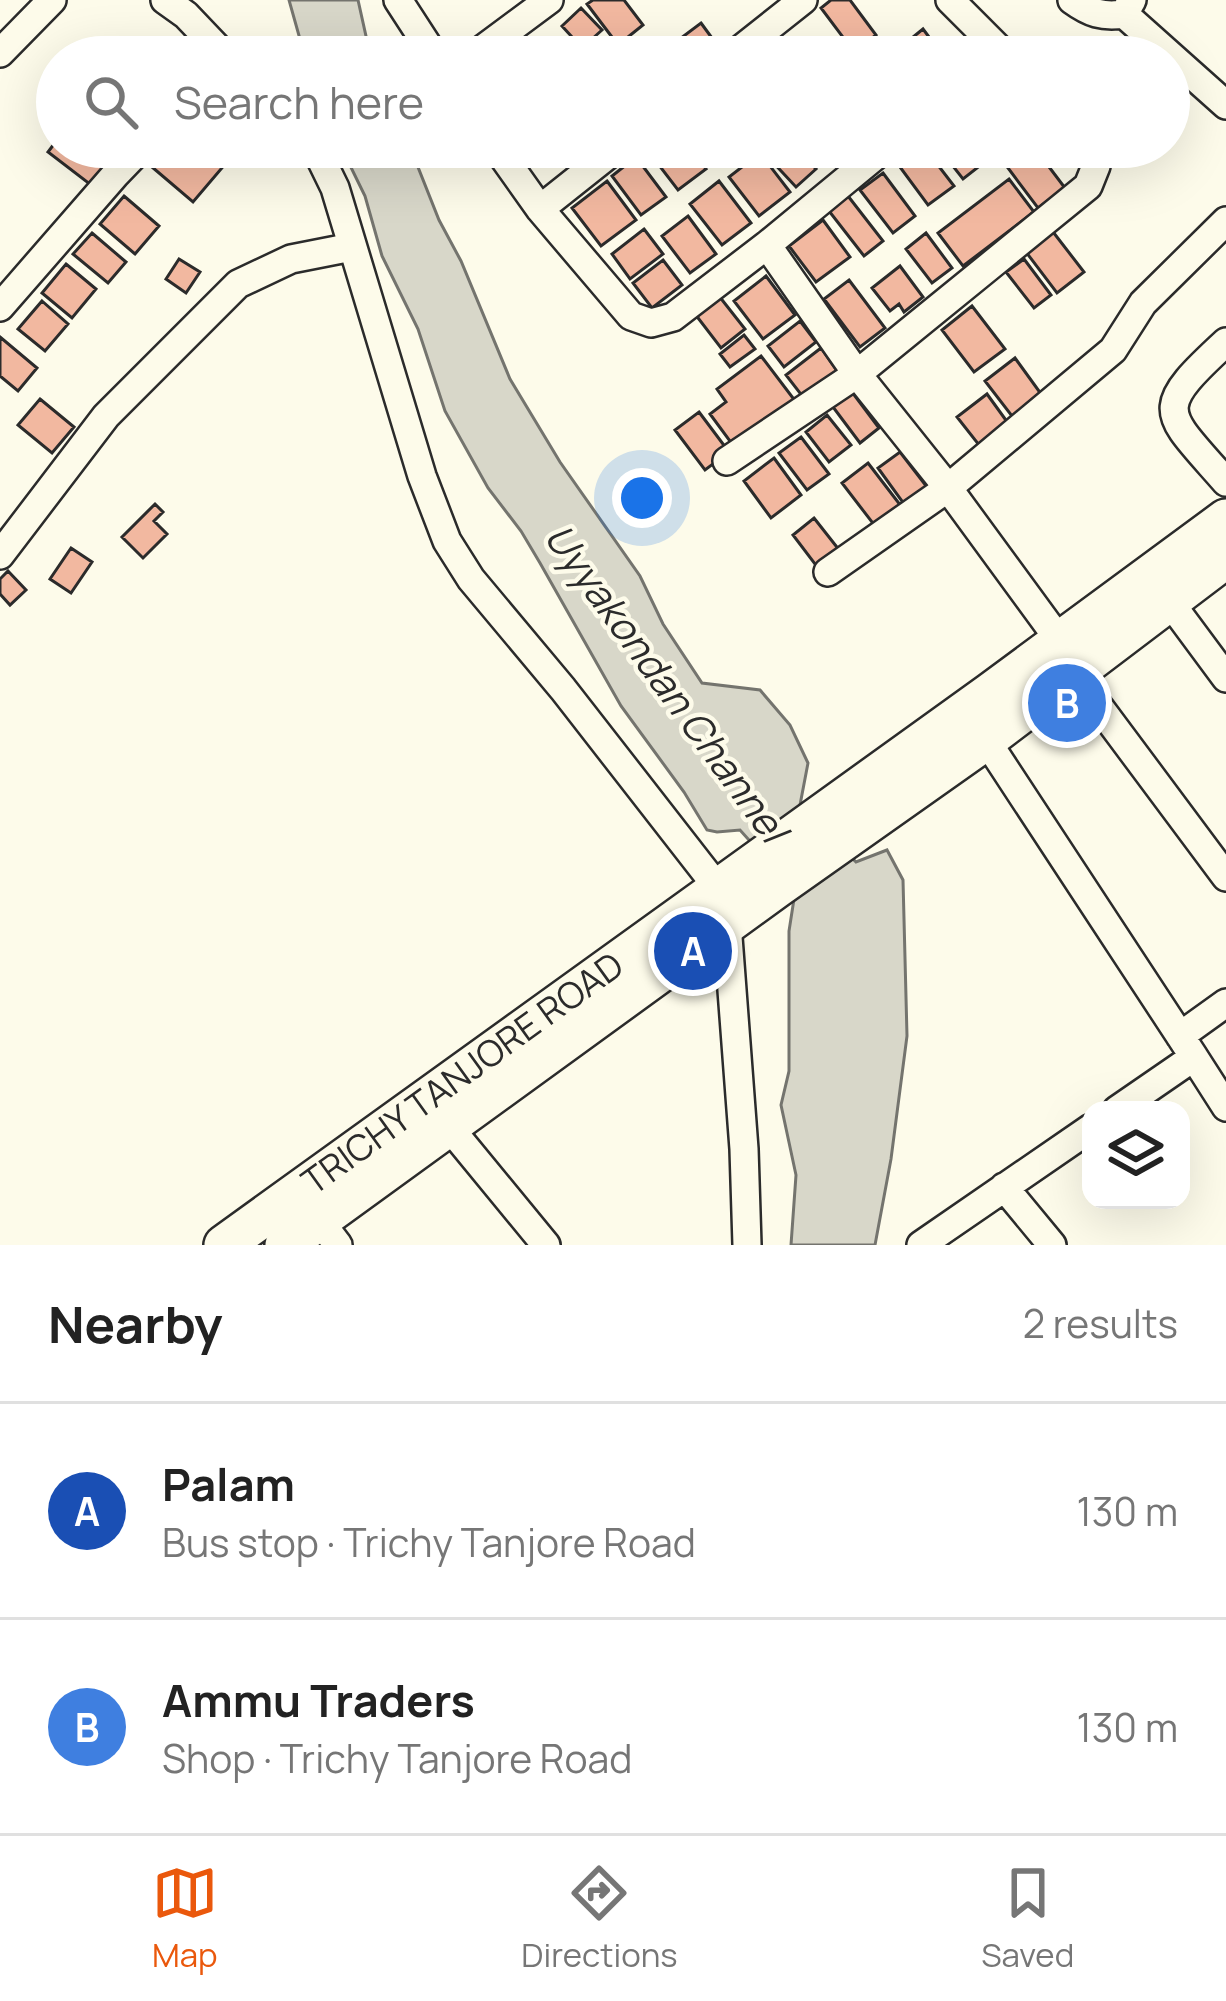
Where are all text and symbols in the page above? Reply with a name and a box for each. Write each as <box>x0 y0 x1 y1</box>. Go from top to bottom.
search box <box>36 36 1190 168</box>
icon: search <box>78 69 144 135</box>
text: Search here <box>174 71 424 133</box>
your location <box>612 468 672 528</box>
water label: Uyyakondan Channel <box>533 512 804 856</box>
pin: B <box>1028 658 1106 748</box>
pin: A <box>654 906 732 996</box>
street label: TRICHY TANJORE ROAD <box>292 940 633 1205</box>
map controls <box>1082 1101 1190 1209</box>
button: layers <box>1082 1101 1190 1209</box>
text: Nearby <box>48 1289 223 1358</box>
text: 2 results <box>1023 1296 1178 1350</box>
text: Palam <box>162 1453 295 1515</box>
text: A <box>74 1484 100 1538</box>
text: 130 m <box>1077 1484 1178 1538</box>
text: Bus stop · Trichy Tanjore Road <box>162 1515 696 1569</box>
text: Ammu Traders <box>162 1669 475 1731</box>
text: B <box>75 1700 99 1754</box>
text: 130 m <box>1077 1700 1178 1754</box>
text: Shop · Trichy Tanjore Road <box>162 1731 632 1785</box>
tab: Map <box>152 1860 218 1977</box>
tab: Directions <box>521 1860 678 1977</box>
tab: Saved <box>981 1860 1074 1977</box>

